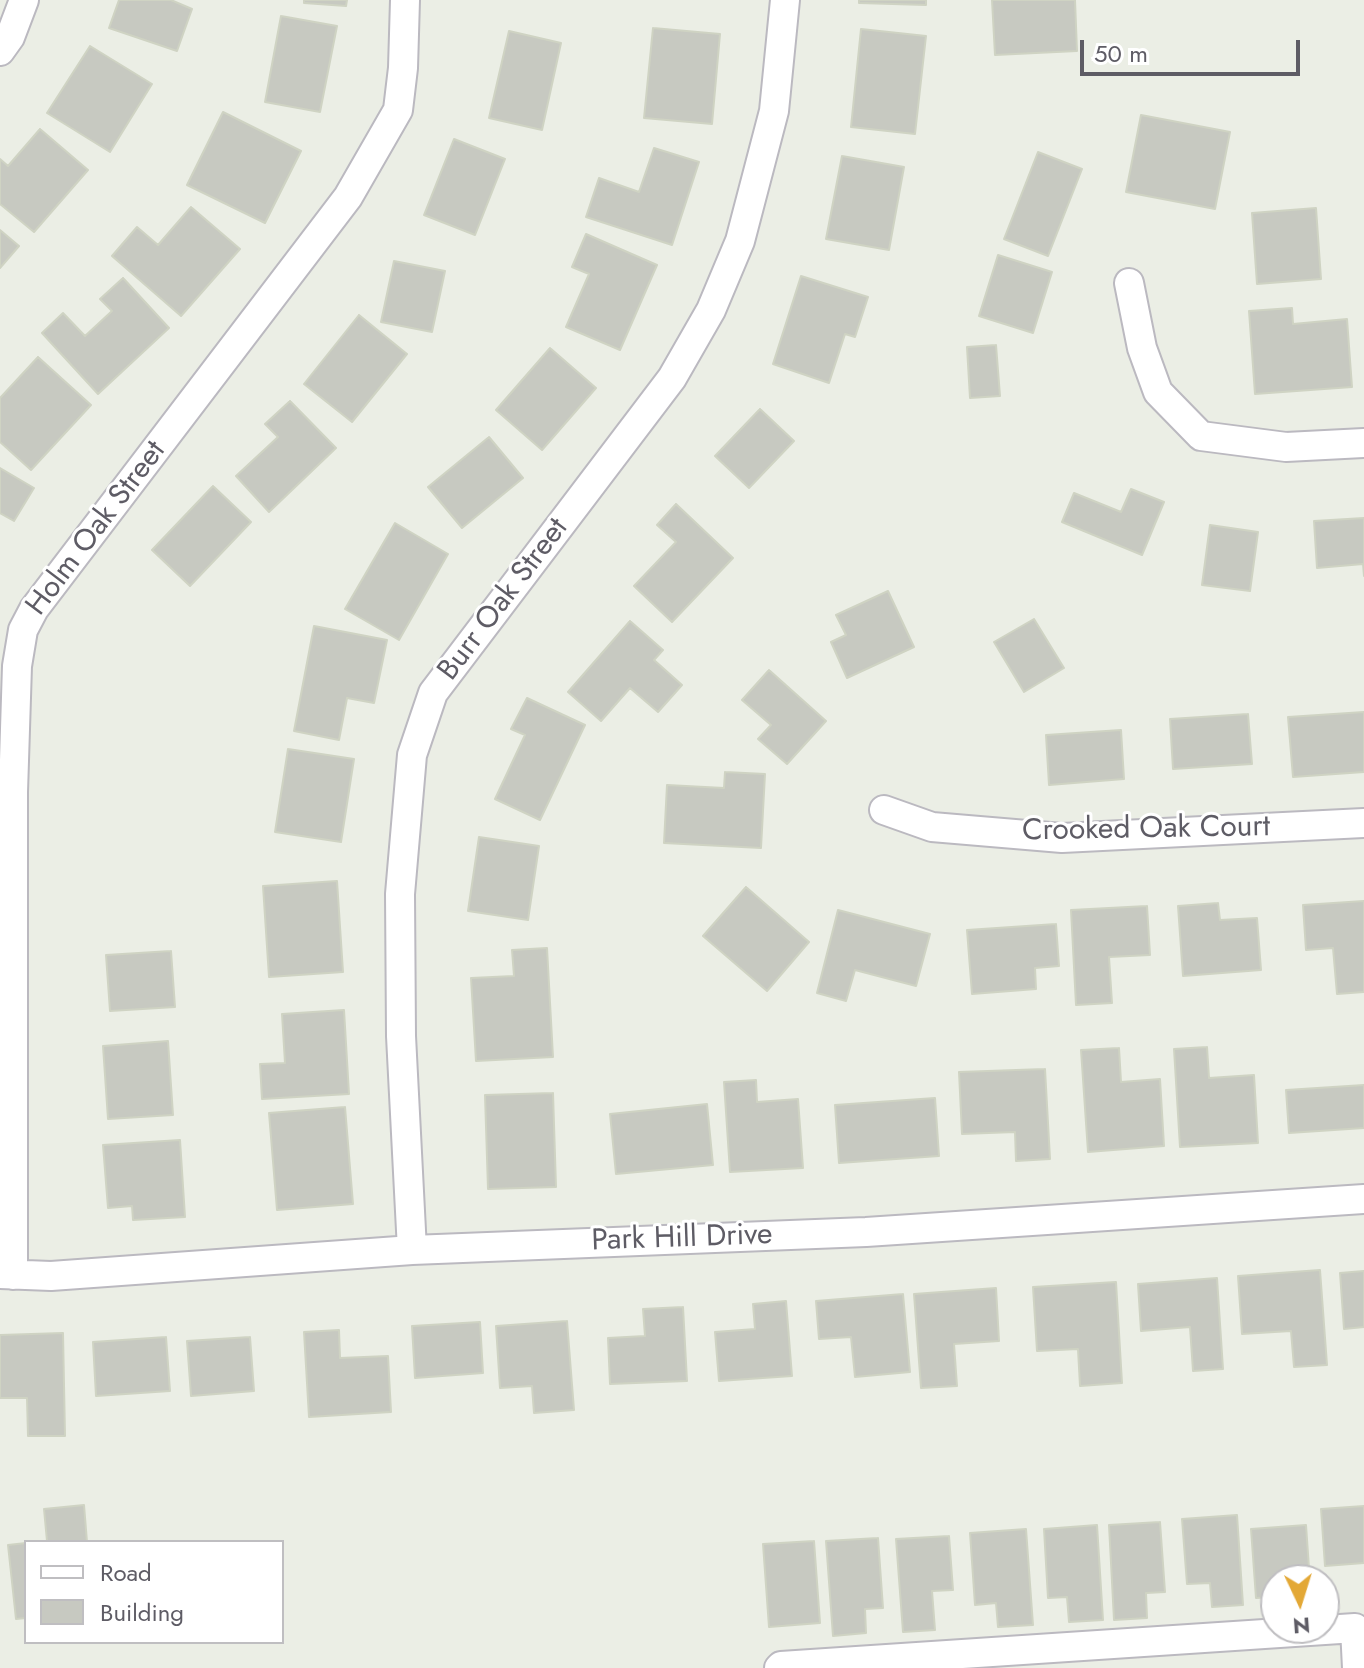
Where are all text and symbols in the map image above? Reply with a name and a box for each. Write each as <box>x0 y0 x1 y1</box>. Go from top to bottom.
scale bar <box>1084 24 1304 74</box>
text: 50 m <box>1094 36 1148 71</box>
street label: Holm Oak Street <box>20 435 174 623</box>
street label: Burr Oak Street <box>431 512 577 688</box>
street label: Crooked Oak Court <box>1022 810 1270 850</box>
street label: Park Hill Drive <box>591 1218 773 1260</box>
legend <box>24 1540 284 1644</box>
text: Road <box>100 1555 152 1590</box>
north arrow <box>1260 1564 1340 1644</box>
text: Building <box>100 1595 184 1630</box>
text: N <box>1292 1609 1311 1643</box>

